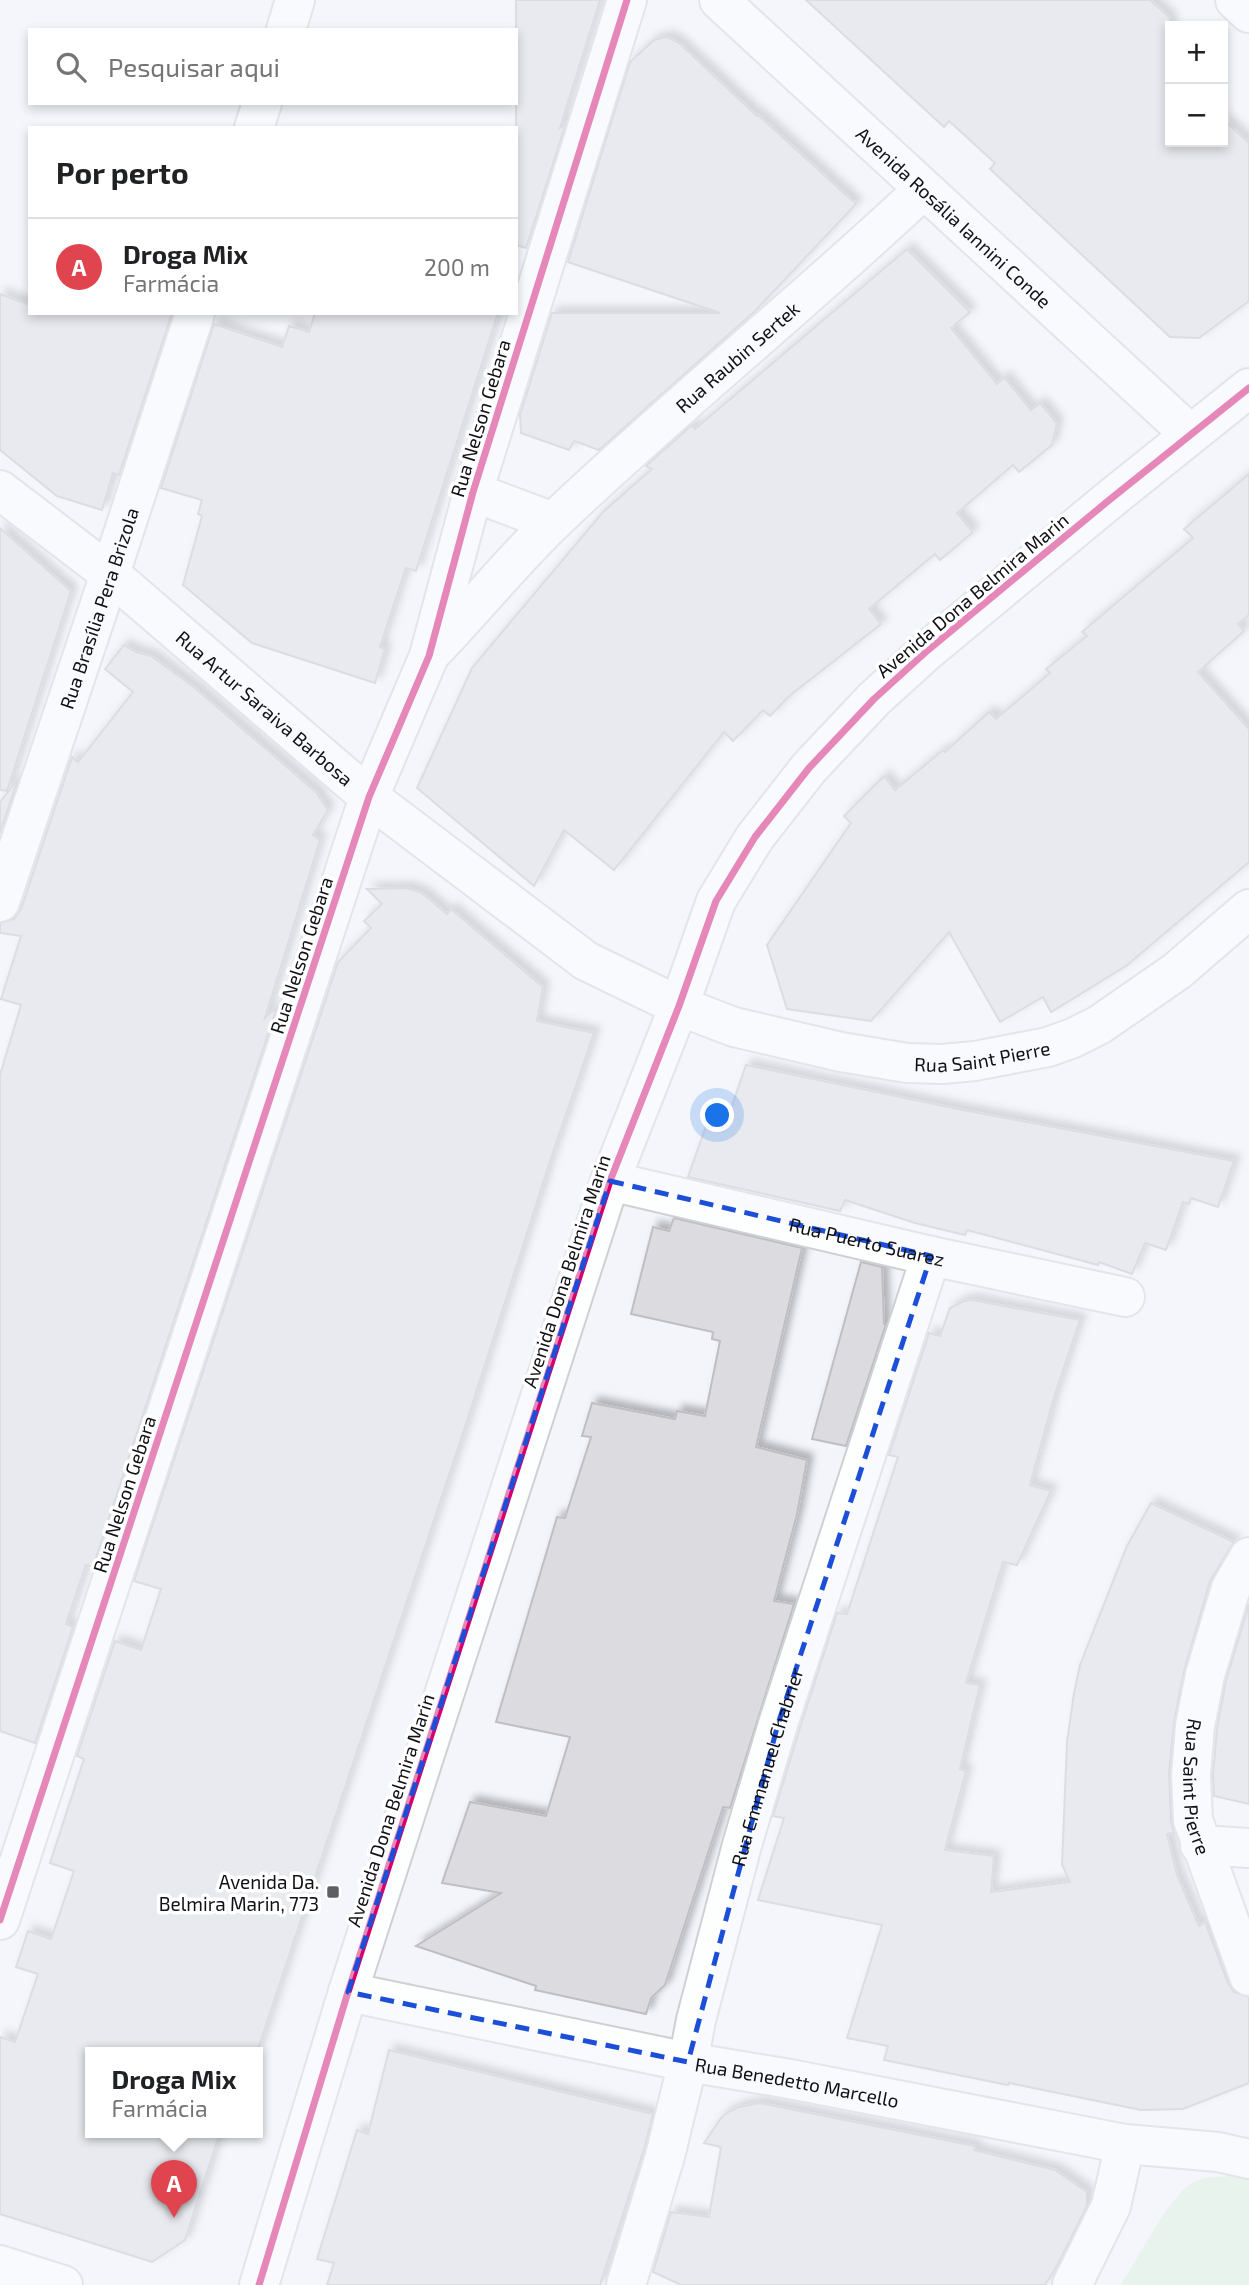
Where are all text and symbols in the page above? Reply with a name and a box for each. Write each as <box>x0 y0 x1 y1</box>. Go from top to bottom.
map controls <box>1165 21 1228 147</box>
button: + <box>1165 21 1228 84</box>
search box <box>28 28 518 105</box>
icon: search <box>52 48 90 86</box>
text: Pesquisar aqui <box>108 51 280 82</box>
button: − <box>1165 84 1228 147</box>
street label: Avenida Rosália Iannini Conde <box>852 121 1056 312</box>
text: Por perto <box>56 154 189 190</box>
text: Droga Mix <box>123 238 248 269</box>
text: A <box>71 253 87 281</box>
text: 200 m <box>424 253 490 281</box>
text: Farmácia <box>123 269 219 297</box>
street label: Rua Raubin Sertek <box>670 296 804 417</box>
street label: Rua Nelson Gebara <box>445 336 515 500</box>
street label: Rua Brasília Pera Brizola <box>54 504 142 712</box>
street label: Avenida Dona Belmira Marin <box>871 508 1073 682</box>
street label: Rua Artur Saraiva Barbosa <box>172 625 358 790</box>
street label: Rua Nelson Gebara <box>265 874 337 1036</box>
street label: Rua Saint Pierre <box>914 1035 1052 1076</box>
your location <box>700 1098 734 1132</box>
street label: Avenida Dona Belmira Marin <box>517 1152 615 1390</box>
street label: Rua Puerto Suarez <box>787 1212 947 1270</box>
street label: Rua Nelson Gebara <box>88 1413 160 1575</box>
street label: Rua Emmanuel Chabrier <box>725 1664 807 1869</box>
street label: Avenida Dona Belmira Marin <box>341 1691 439 1929</box>
street label: Rua Saint Pierre <box>1179 1717 1216 1857</box>
place label: Avenida Da. Belmira Marin, 773 <box>159 1870 319 1915</box>
marker: Avenida Da. Belmira Marin, 773 <box>325 1884 341 1900</box>
popup <box>85 2047 263 2138</box>
street label: Rua Benedetto Marcello <box>693 2052 901 2111</box>
text: Droga Mix <box>111 2063 237 2094</box>
text: Farmácia <box>111 2094 208 2122</box>
pin: A <box>151 2160 197 2218</box>

